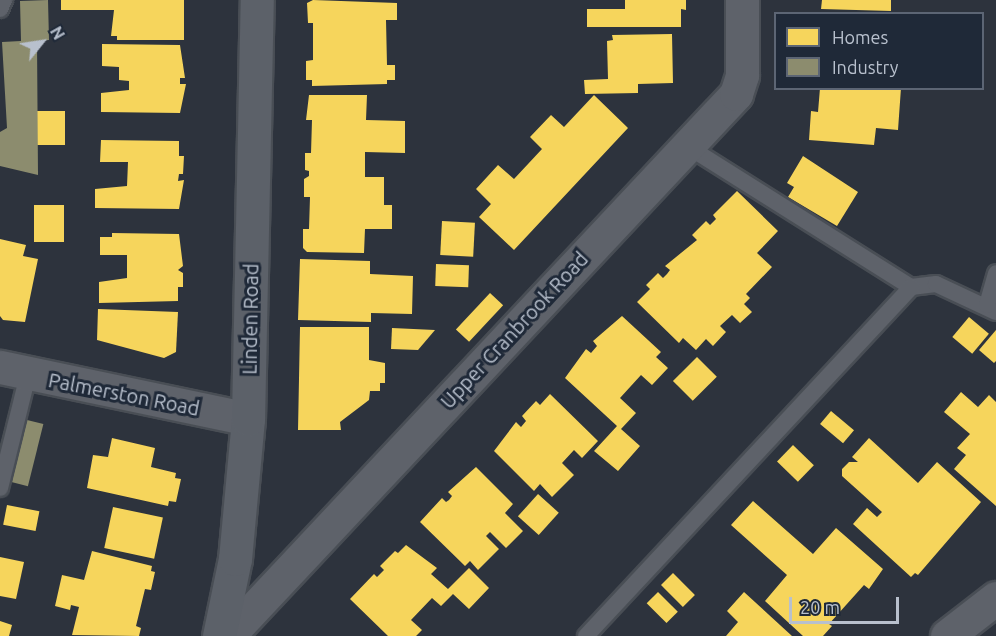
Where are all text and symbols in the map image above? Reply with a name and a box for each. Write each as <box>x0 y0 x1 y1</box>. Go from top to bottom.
north arrow <box>12 12 72 72</box>
legend <box>774 12 984 90</box>
text: N <box>47 23 68 43</box>
text: Homes <box>832 27 888 47</box>
text: Industry <box>832 57 898 77</box>
street label: Upper Cranbrook Road <box>435 247 593 413</box>
street label: Linden Road <box>237 263 263 375</box>
street label: Palmerston Road <box>46 368 202 420</box>
scale bar <box>792 585 902 623</box>
text: 20 m <box>800 597 840 617</box>

